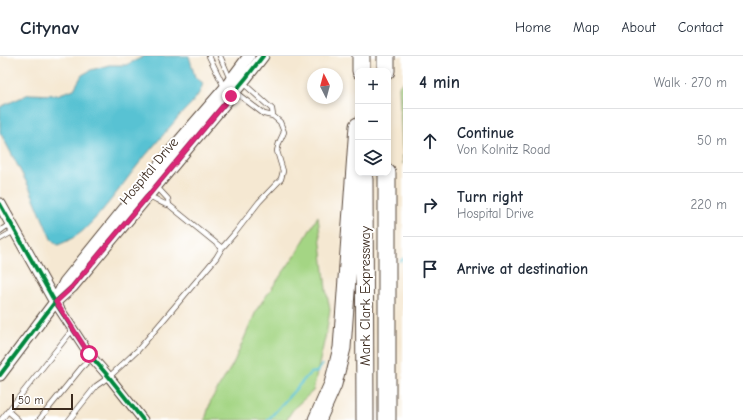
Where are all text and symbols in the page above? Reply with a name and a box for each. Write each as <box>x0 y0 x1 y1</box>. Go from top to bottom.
text: Citynav <box>20 17 79 39</box>
text: Home <box>515 19 551 36</box>
text: Map <box>573 19 599 36</box>
text: About <box>621 19 656 36</box>
text: Contact <box>678 19 723 36</box>
north arrow <box>307 68 343 104</box>
map controls <box>355 68 391 176</box>
button: + <box>355 68 391 104</box>
text: 4 min <box>419 73 460 92</box>
text: Walk · 270 m <box>654 75 727 90</box>
route end <box>222 87 240 105</box>
button: − <box>355 104 391 140</box>
text: Continue <box>457 124 514 142</box>
icon: ahead <box>419 130 441 152</box>
text: 50 m <box>697 133 727 148</box>
street label: Hospital Drive <box>116 134 182 208</box>
button: layers <box>355 140 391 176</box>
text: Von Kolnitz Road <box>457 142 551 157</box>
text: Turn right <box>457 188 523 206</box>
icon: right <box>419 194 441 216</box>
text: 220 m <box>690 197 727 212</box>
text: Hospital Drive <box>457 206 534 221</box>
street label: Mark Clark Expressway <box>357 225 374 366</box>
icon: arrive <box>419 258 441 280</box>
text: Arrive at destination <box>457 260 588 278</box>
route start <box>80 345 98 363</box>
scale bar <box>12 392 73 411</box>
text: 50 m <box>18 394 43 407</box>

